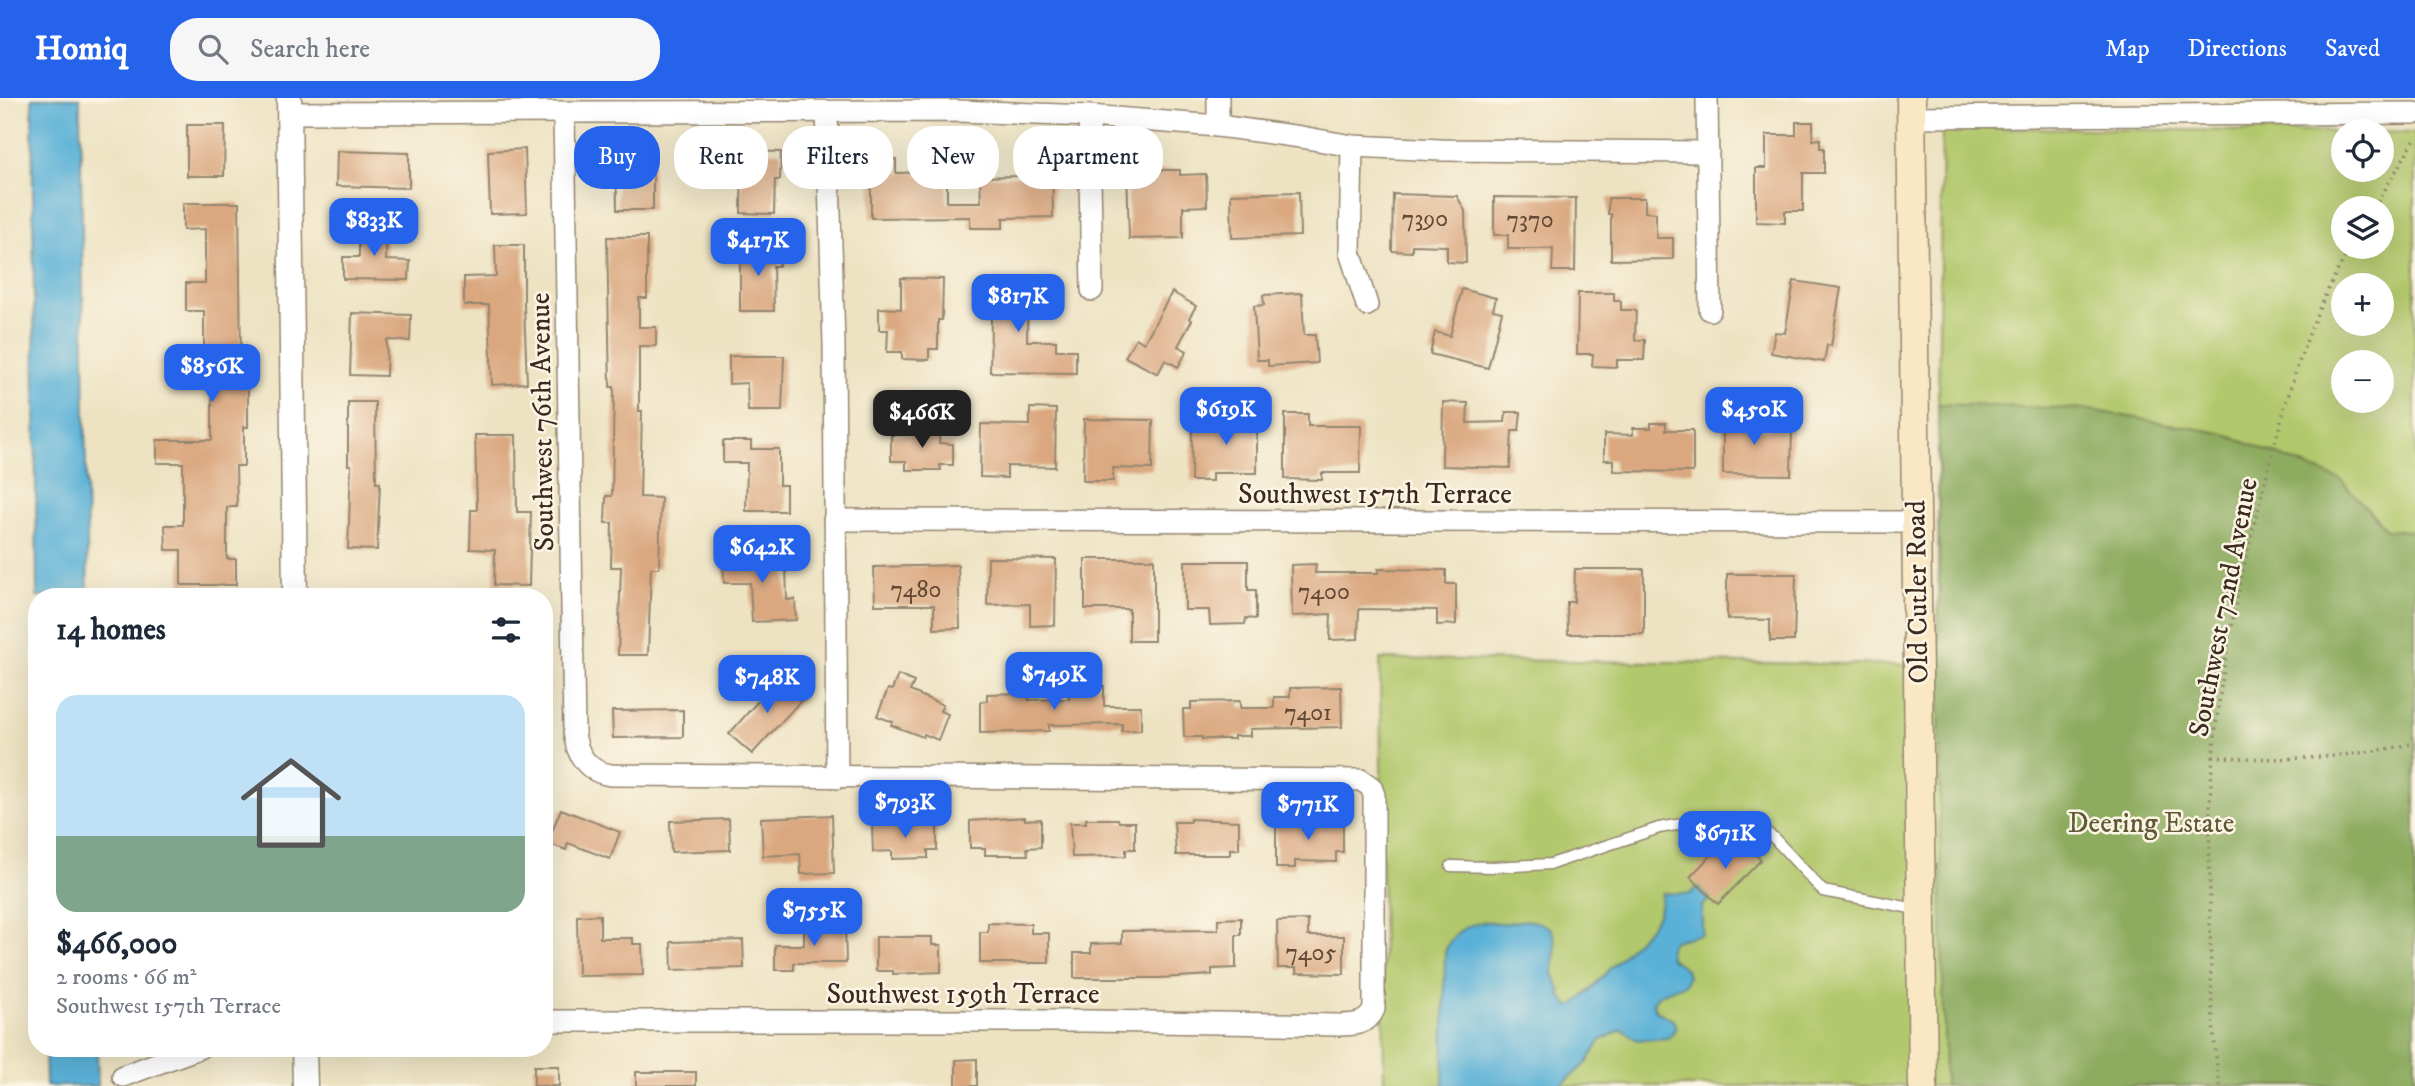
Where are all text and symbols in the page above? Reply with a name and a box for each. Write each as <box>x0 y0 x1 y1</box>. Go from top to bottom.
search box <box>170 18 660 81</box>
text: Homiq <box>35 29 128 70</box>
icon: search <box>194 30 232 68</box>
text: Search here <box>250 33 370 66</box>
text: Map <box>2105 34 2150 64</box>
text: Directions <box>2188 34 2287 64</box>
text: Saved <box>2325 34 2380 64</box>
map controls <box>2331 119 2394 413</box>
button: locate <box>2331 119 2394 182</box>
chip: Buy <box>574 126 660 189</box>
chip: Rent <box>674 126 768 189</box>
chip: Filters <box>782 126 893 189</box>
chip: New <box>907 126 999 189</box>
chip: Apartment <box>1013 126 1163 189</box>
button: layers <box>2331 196 2394 259</box>
pin: $833K <box>325 198 423 258</box>
house number: 7390 <box>1402 204 1448 234</box>
house number: 7370 <box>1506 205 1554 235</box>
text: $833K <box>345 206 403 235</box>
pin: $417K <box>709 218 807 278</box>
text: $417K <box>727 226 789 255</box>
button: + <box>2331 273 2394 336</box>
pin: $817K <box>969 274 1067 334</box>
text: $817K <box>988 282 1048 311</box>
street label: Southwest 76th Avenue <box>523 292 562 552</box>
pin: $856K <box>163 344 261 404</box>
button: − <box>2331 350 2394 413</box>
text: $856K <box>180 352 244 381</box>
pin: $619K <box>1177 388 1275 447</box>
pin: $450K <box>1705 388 1803 447</box>
pin: $466K <box>873 390 971 450</box>
text: $619K <box>1196 395 1256 424</box>
text: $450K <box>1721 395 1787 424</box>
text: $466K <box>889 398 955 427</box>
street label: Southwest 72nd Avenue <box>2181 475 2266 740</box>
street label: Southwest 157th Terrace <box>1238 477 1512 512</box>
street label: Old Cutler Road <box>1898 500 1937 684</box>
pin: $642K <box>713 526 811 585</box>
text: $642K <box>729 533 795 562</box>
house number: 7480 <box>891 575 942 605</box>
house number: 7400 <box>1298 577 1350 607</box>
icon: filters <box>487 611 525 649</box>
text: 14 homes <box>56 612 166 649</box>
pin: $749K <box>1005 652 1103 712</box>
pin: $748K <box>718 656 816 715</box>
text: $749K <box>1021 660 1087 689</box>
text: $748K <box>734 663 800 692</box>
house number: 7401 <box>1284 698 1332 728</box>
icon: home <box>228 740 354 866</box>
pin: $793K <box>856 780 954 840</box>
pin: $771K <box>1259 782 1357 842</box>
text: $793K <box>875 788 935 817</box>
text: $771K <box>1277 790 1339 819</box>
park label: Deering Estate <box>2068 806 2234 841</box>
pin: $671K <box>1676 812 1774 871</box>
text: $671K <box>1694 819 1756 848</box>
pin: $755K <box>765 888 863 948</box>
text: $755K <box>782 896 846 925</box>
text: $466,000 <box>56 926 177 963</box>
house number: 7405 <box>1286 938 1337 968</box>
text: 2 rooms · 66 m² <box>56 963 196 992</box>
street label: Southwest 159th Terrace <box>826 977 1100 1012</box>
text: Southwest 157th Terrace <box>56 992 281 1021</box>

